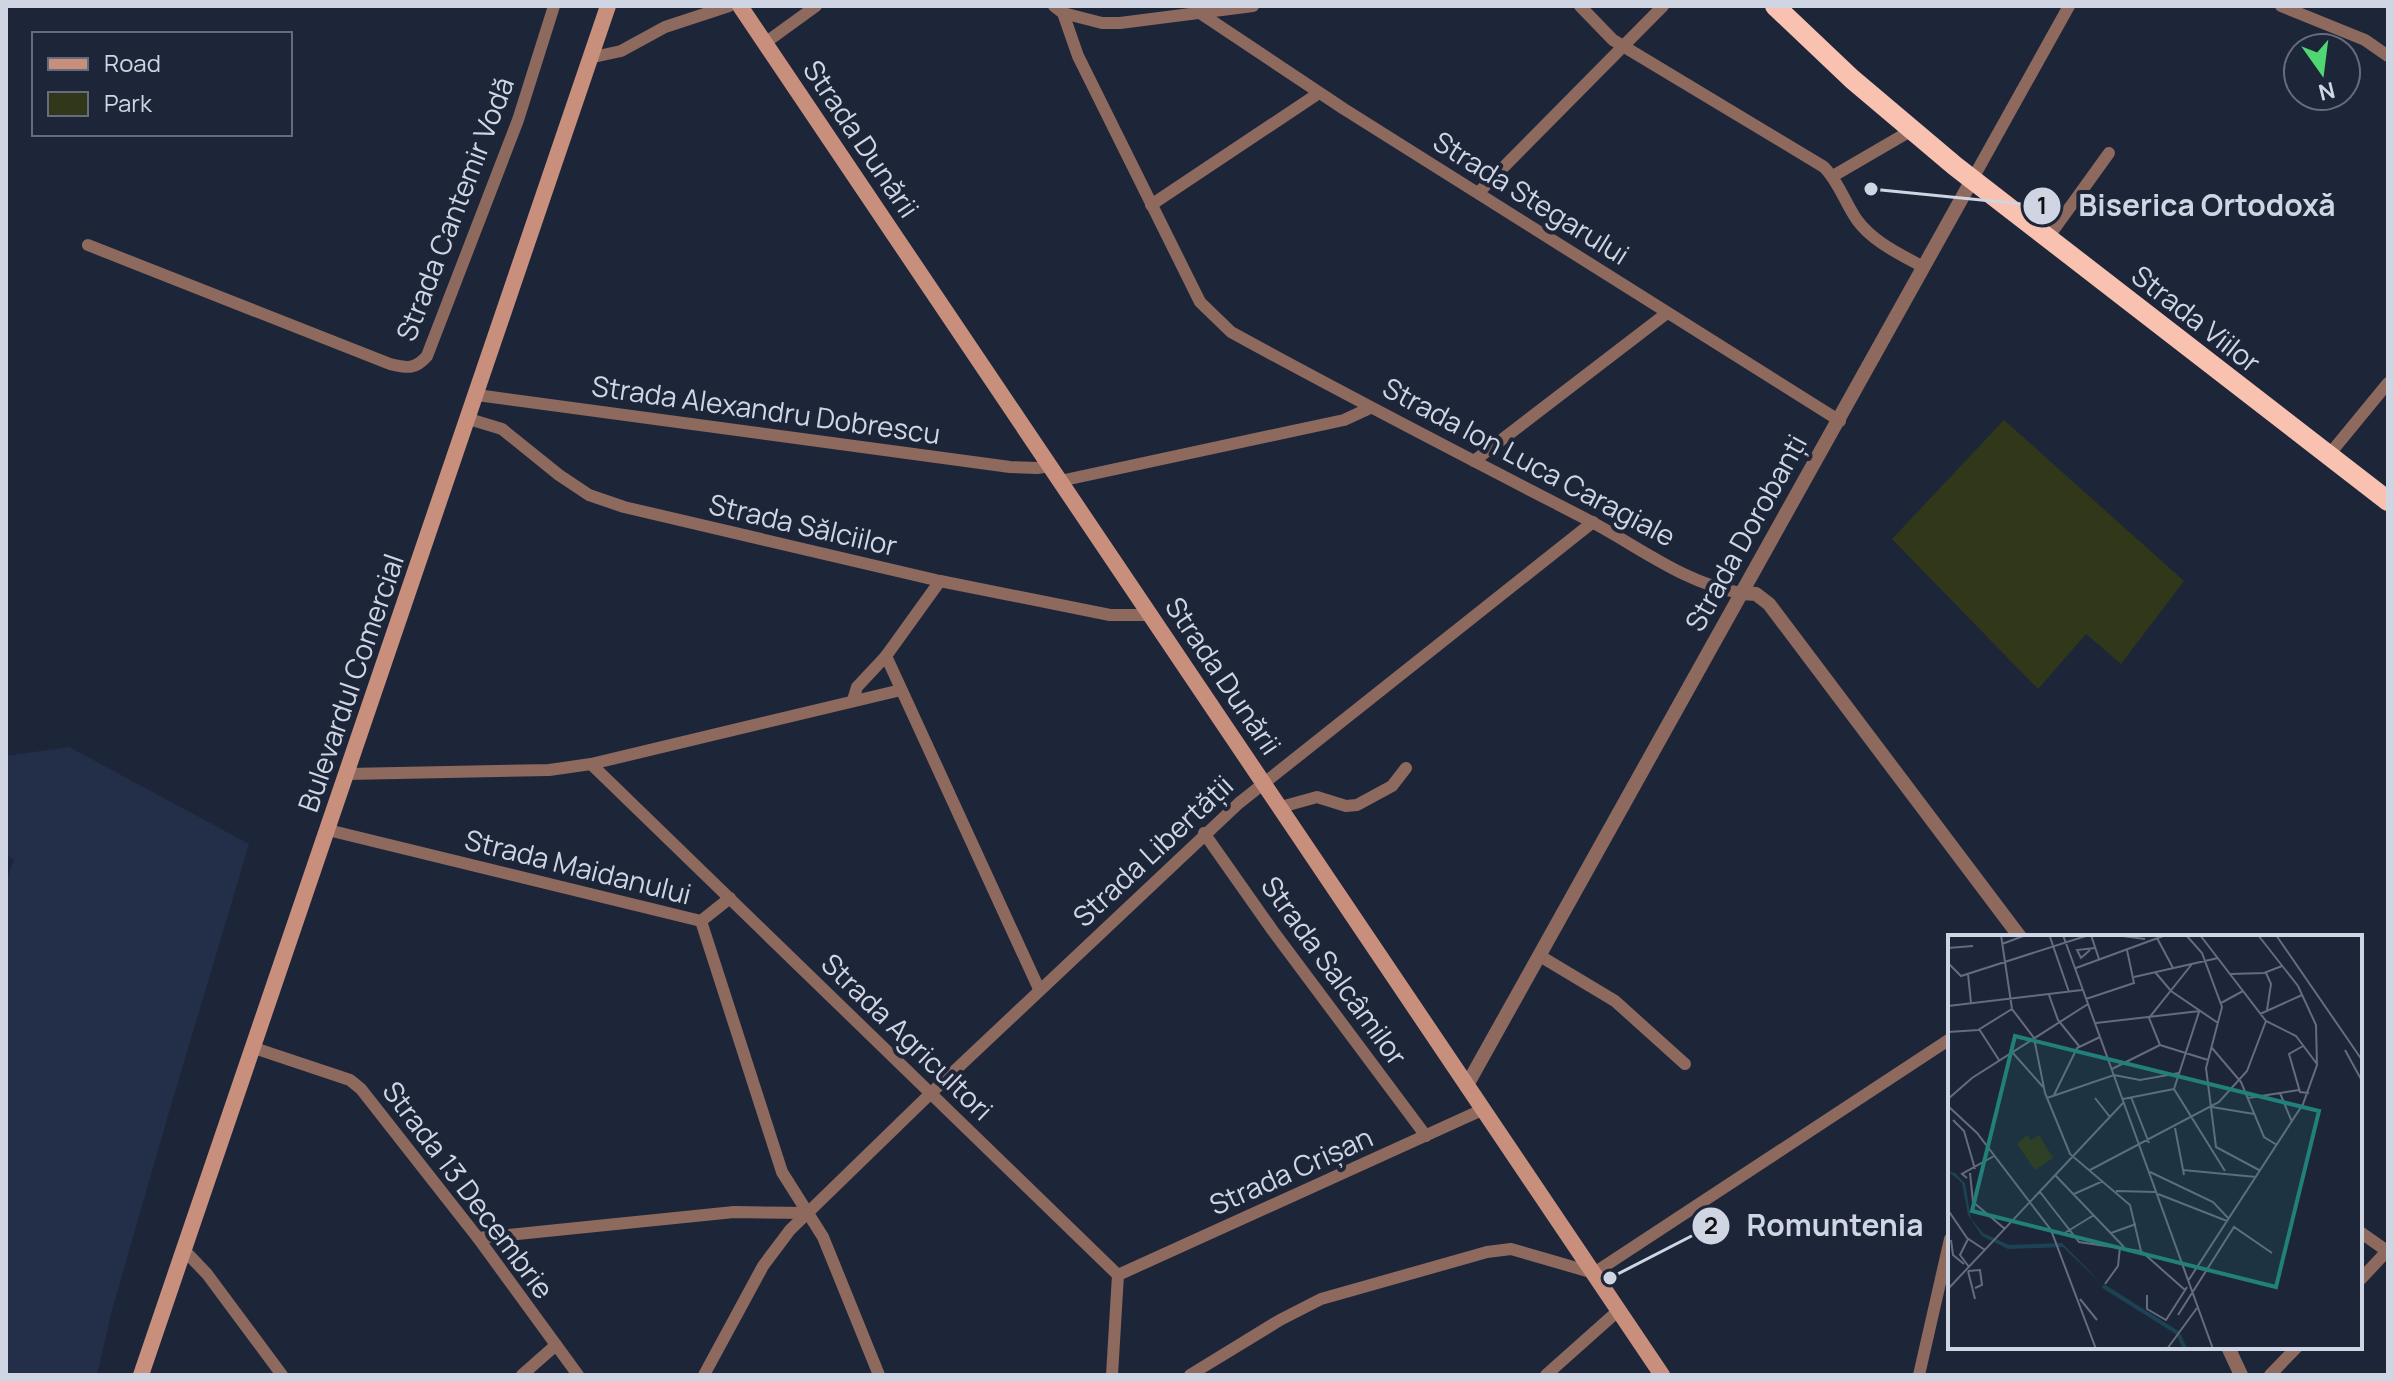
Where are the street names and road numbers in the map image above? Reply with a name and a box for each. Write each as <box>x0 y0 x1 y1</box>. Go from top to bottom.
street label: Strada Dunării <box>795 52 928 225</box>
street label: Strada Cantemir Vodă <box>386 71 522 346</box>
street label: Strada Stegarului <box>1426 122 1637 273</box>
street label: Strada Viilor <box>2124 256 2269 381</box>
street label: Strada Alexandru Dobrescu <box>589 366 943 452</box>
street label: Strada Ion Luca Caragiale <box>1376 368 1682 555</box>
street label: Strada Dorobanți <box>1675 427 1815 638</box>
street label: Strada Sălciilor <box>705 484 901 564</box>
street label: Bulevardul Comercial <box>288 549 412 817</box>
street label: Strada Dunării <box>1157 589 1290 762</box>
street label: Strada Libertății <box>1064 766 1241 934</box>
street label: Strada Maidanului <box>461 820 695 913</box>
street label: Strada Salcâmilor <box>1253 868 1416 1073</box>
street label: Strada Agricultori <box>814 945 1002 1128</box>
street label: Strada 13 Decembrie <box>375 1073 563 1306</box>
street label: Strada Crișan <box>1203 1117 1378 1223</box>

